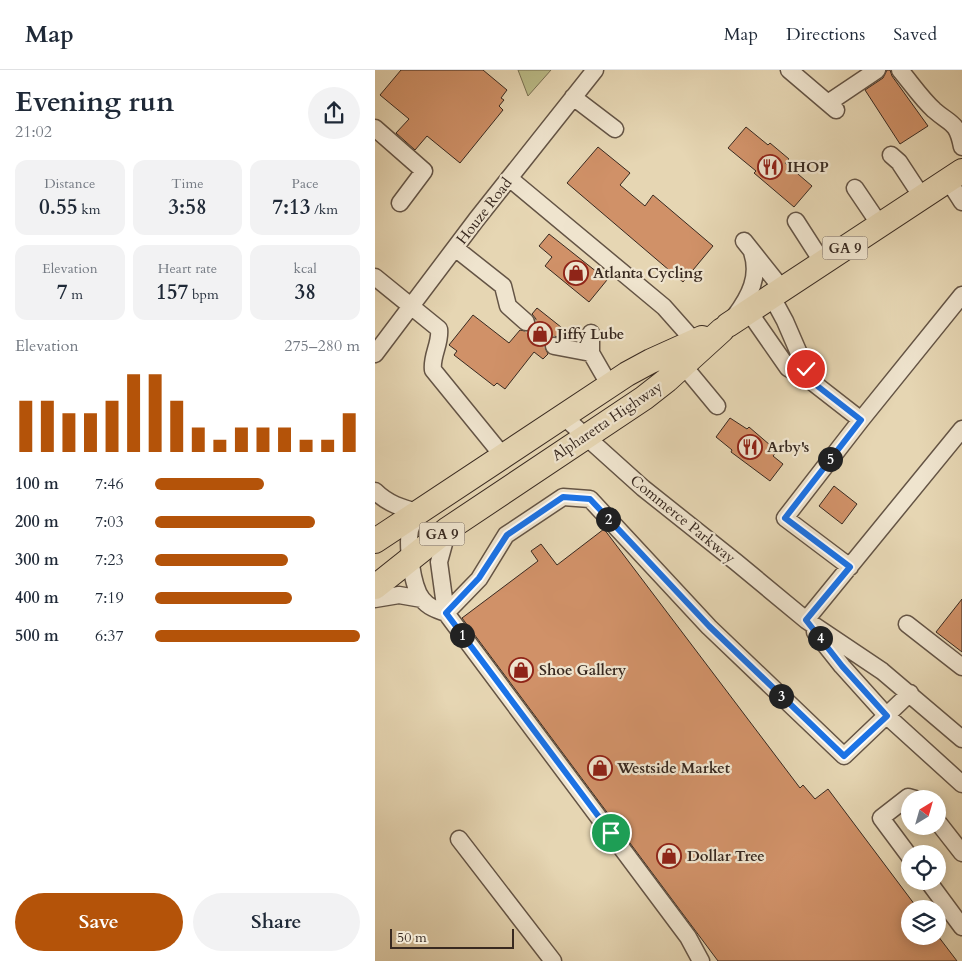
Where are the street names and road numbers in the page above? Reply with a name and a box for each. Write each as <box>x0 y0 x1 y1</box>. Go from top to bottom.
street label: Houze Road <box>452 174 516 248</box>
road number: GA 9 <box>823 237 867 260</box>
street label: Alpharetta Highway <box>548 377 666 465</box>
street label: Commerce Parkway <box>626 470 740 568</box>
road number: GA 9 <box>419 522 465 546</box>

